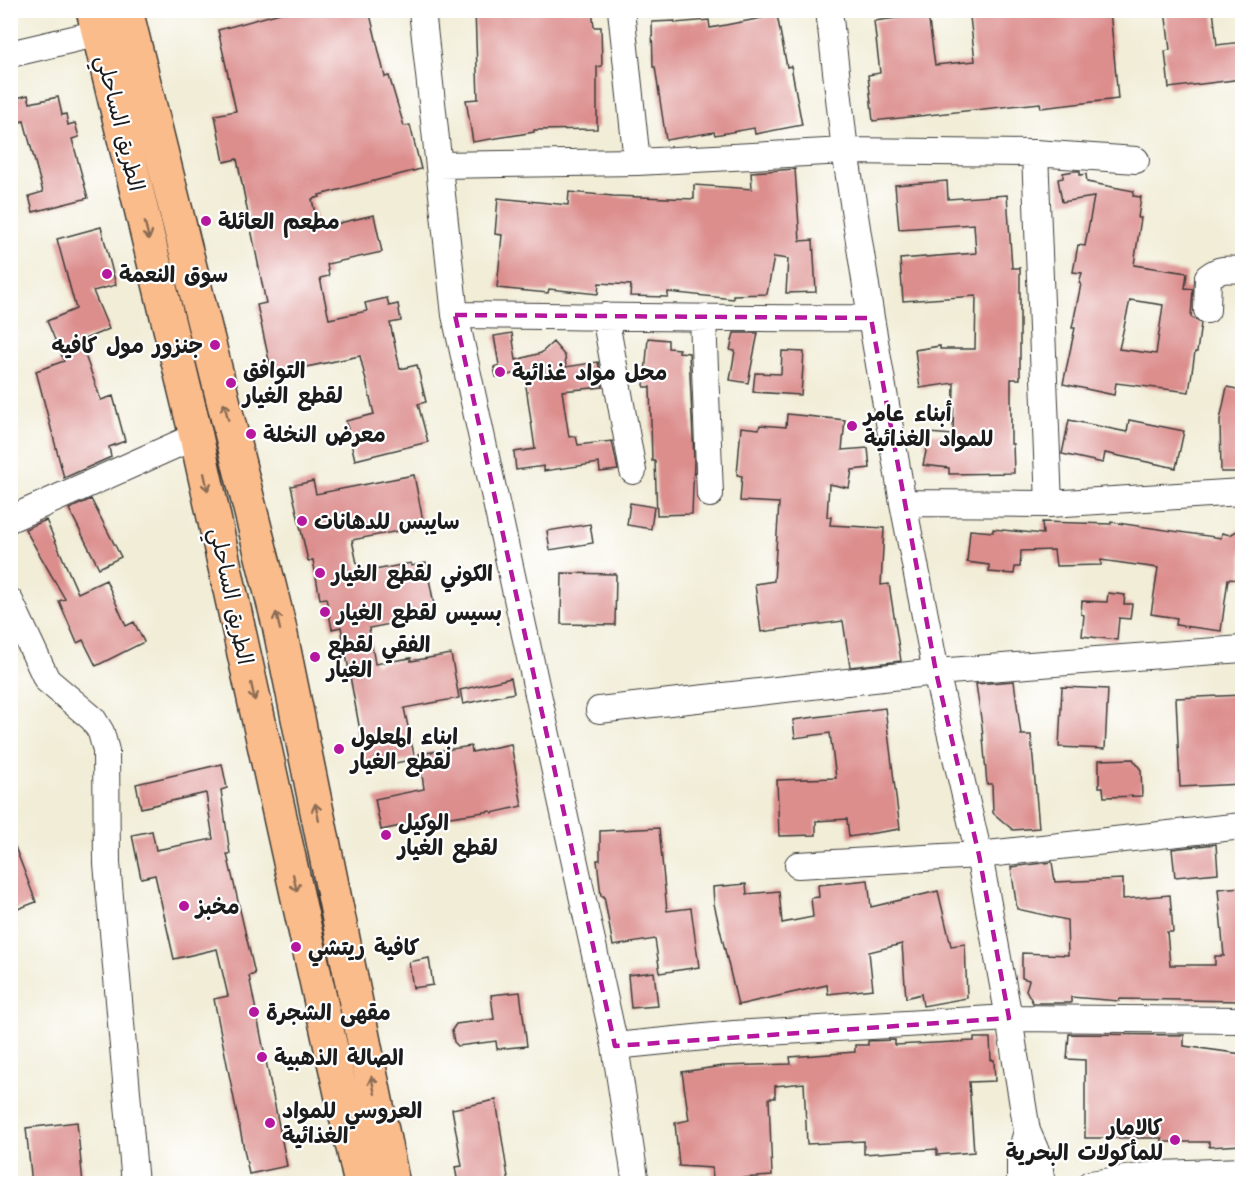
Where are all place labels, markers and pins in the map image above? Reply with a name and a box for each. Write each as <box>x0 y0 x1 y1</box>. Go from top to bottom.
place label: مطعم العائلة <box>218 207 340 238</box>
marker: مطعم العائلة <box>199 214 213 228</box>
place label: سوق النعمة <box>119 260 228 291</box>
marker: سوق النعمة <box>100 267 114 281</box>
place label: جنزور مول كافيه <box>52 331 203 362</box>
marker: جنزور مول كافيه <box>208 338 222 352</box>
place label: التوافق لقطع الغيار <box>241 356 343 412</box>
place label: محل مواد غذائية <box>512 358 667 389</box>
marker: محل مواد غذائية <box>493 365 507 379</box>
marker: التوافق لقطع الغيار <box>224 376 238 390</box>
place label: أبناء عامر للمواد الغذائية <box>862 399 993 455</box>
marker: أبناء عامر للمواد الغذائية <box>845 419 859 433</box>
place label: معرض النخلة <box>263 420 386 451</box>
marker: معرض النخلة <box>244 427 258 441</box>
place label: سايبس للدهانات <box>314 507 460 538</box>
marker: سايبس للدهانات <box>295 514 309 528</box>
place label: الكوني لقطع الغيار <box>330 559 493 593</box>
marker: الكوني لقطع الغيار <box>313 566 327 580</box>
place label: بسيس لقطع الغيار <box>335 598 502 629</box>
marker: بسيس لقطع الغيار <box>318 605 332 619</box>
place label: الفقي لقطع الغيار <box>325 630 430 686</box>
marker: الفقي لقطع الغيار <box>308 650 322 664</box>
place label: ابناء المعلول لقطع الغيار <box>349 722 458 778</box>
marker: ابناء المعلول لقطع الغيار <box>332 742 346 756</box>
place label: الوكيل لقطع الغيار <box>396 808 498 864</box>
marker: الوكيل لقطع الغيار <box>379 828 393 842</box>
place label: مخبز <box>194 892 239 923</box>
marker: مخبز <box>177 899 191 913</box>
place label: كافية ريتشي <box>308 933 420 967</box>
marker: كافية ريتشي <box>289 940 303 954</box>
place label: مقهى الشجرة <box>266 998 391 1029</box>
marker: مقهى الشجرة <box>247 1005 261 1019</box>
place label: الصالة الذهبية <box>274 1043 404 1074</box>
marker: الصالة الذهبية <box>255 1050 269 1064</box>
place label: العروسي للمواد الغذائية <box>282 1096 422 1152</box>
place label: كالامار للمأكولات البحرية <box>1005 1113 1163 1169</box>
marker: العروسي للمواد الغذائية <box>263 1116 277 1130</box>
marker: كالامار للمأكولات البحرية <box>1168 1133 1182 1147</box>

